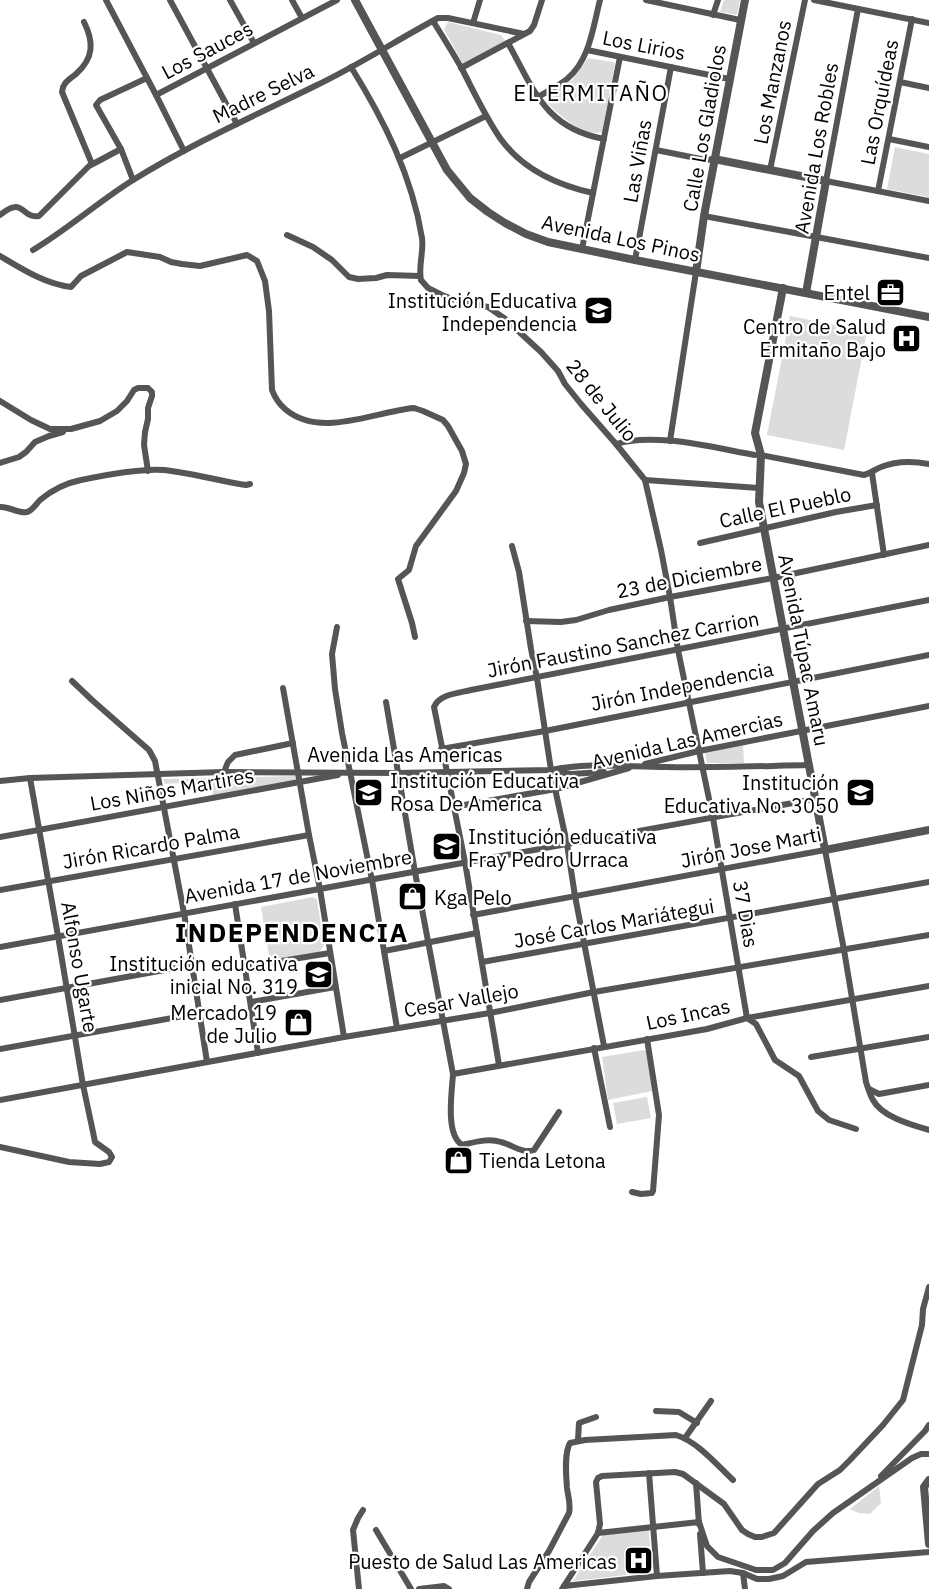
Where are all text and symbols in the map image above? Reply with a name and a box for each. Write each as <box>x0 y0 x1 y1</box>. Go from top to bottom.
street label: Los Sauces <box>157 15 257 85</box>
street label: Los Manzanos <box>747 18 797 146</box>
street label: Los Lirios <box>600 24 688 66</box>
street label: Las Orquídeas <box>854 37 904 167</box>
street label: Calle Los Gladiolos <box>676 42 732 214</box>
street label: Madre Selva <box>208 57 318 129</box>
street label: Avenida Los Robles <box>788 60 844 236</box>
district label: EL ERMITAÑO <box>513 78 669 107</box>
street label: Las Viñas <box>616 117 658 205</box>
street label: Avenida Los Pinos <box>539 208 703 268</box>
office icon: Entel <box>875 276 907 308</box>
place label: Entel <box>824 279 870 306</box>
place label: Institución Educativa Independencia <box>388 287 577 337</box>
school or university icon: Institución Educativa Independencia <box>582 295 614 327</box>
place label: Centro de Salud Ermitaño Bajo <box>743 313 886 363</box>
hospital icon: Centro de Salud Ermitaño Bajo <box>891 322 923 354</box>
street label: 28 de Julio <box>560 353 644 447</box>
street label: Calle El Pueblo <box>717 480 853 534</box>
street label: 23 de Diciembre <box>614 550 764 604</box>
street label: Avenida Túpac Amaru <box>772 552 836 748</box>
street label: Jirón Faustino Sanchez Carrion <box>485 604 761 684</box>
street label: Jirón Independencia <box>588 655 776 717</box>
street label: Avenida Las Amercias <box>589 705 785 775</box>
street label: Avenida Las Americas <box>307 741 503 768</box>
street label: Los Niños Martires <box>88 761 256 817</box>
place label: Institución Educativa Rosa De America <box>390 767 580 817</box>
place label: Institución Educativa No. 3050 <box>664 769 839 819</box>
school or university icon: Institución Educativa Rosa De America <box>353 776 385 808</box>
school or university icon: Institución Educativa No. 3050 <box>844 777 876 809</box>
street label: Jirón Ricardo Palma <box>60 817 242 875</box>
street label: Jirón Jose Marti <box>678 820 824 874</box>
place label: Institución educativa Fray Pedro Urraca <box>468 823 657 873</box>
school or university icon: Institución educativa Fray Pedro Urraca <box>431 831 463 863</box>
street label: Avenida 17 de Noviembre <box>182 843 414 909</box>
street label: 37 Dias <box>727 878 765 950</box>
shop icon: Kga Pelo <box>397 881 429 913</box>
place label: Kga Pelo <box>434 884 512 911</box>
street label: José Carlos Mariátegui <box>512 892 716 954</box>
street label: Alfonso Ugarte <box>55 899 105 1035</box>
district label: INDEPENDENCIA <box>175 915 409 949</box>
place label: Institución educativa inicial No. 319 <box>109 950 298 1000</box>
school or university icon: Institución educativa inicial No. 319 <box>303 958 335 990</box>
street label: Cesar Vallejo <box>401 977 521 1023</box>
street label: Los Incas <box>643 992 733 1036</box>
place label: Mercado 19 de Julio <box>170 999 277 1049</box>
shop icon: Mercado 19 de Julio <box>282 1007 314 1039</box>
shop icon: Tienda Letona <box>442 1144 474 1176</box>
place label: Tienda Letona <box>479 1147 606 1174</box>
hospital icon: Puesto de Salud Las Americas <box>622 1545 654 1577</box>
place label: Puesto de Salud Las Americas <box>348 1548 617 1575</box>

